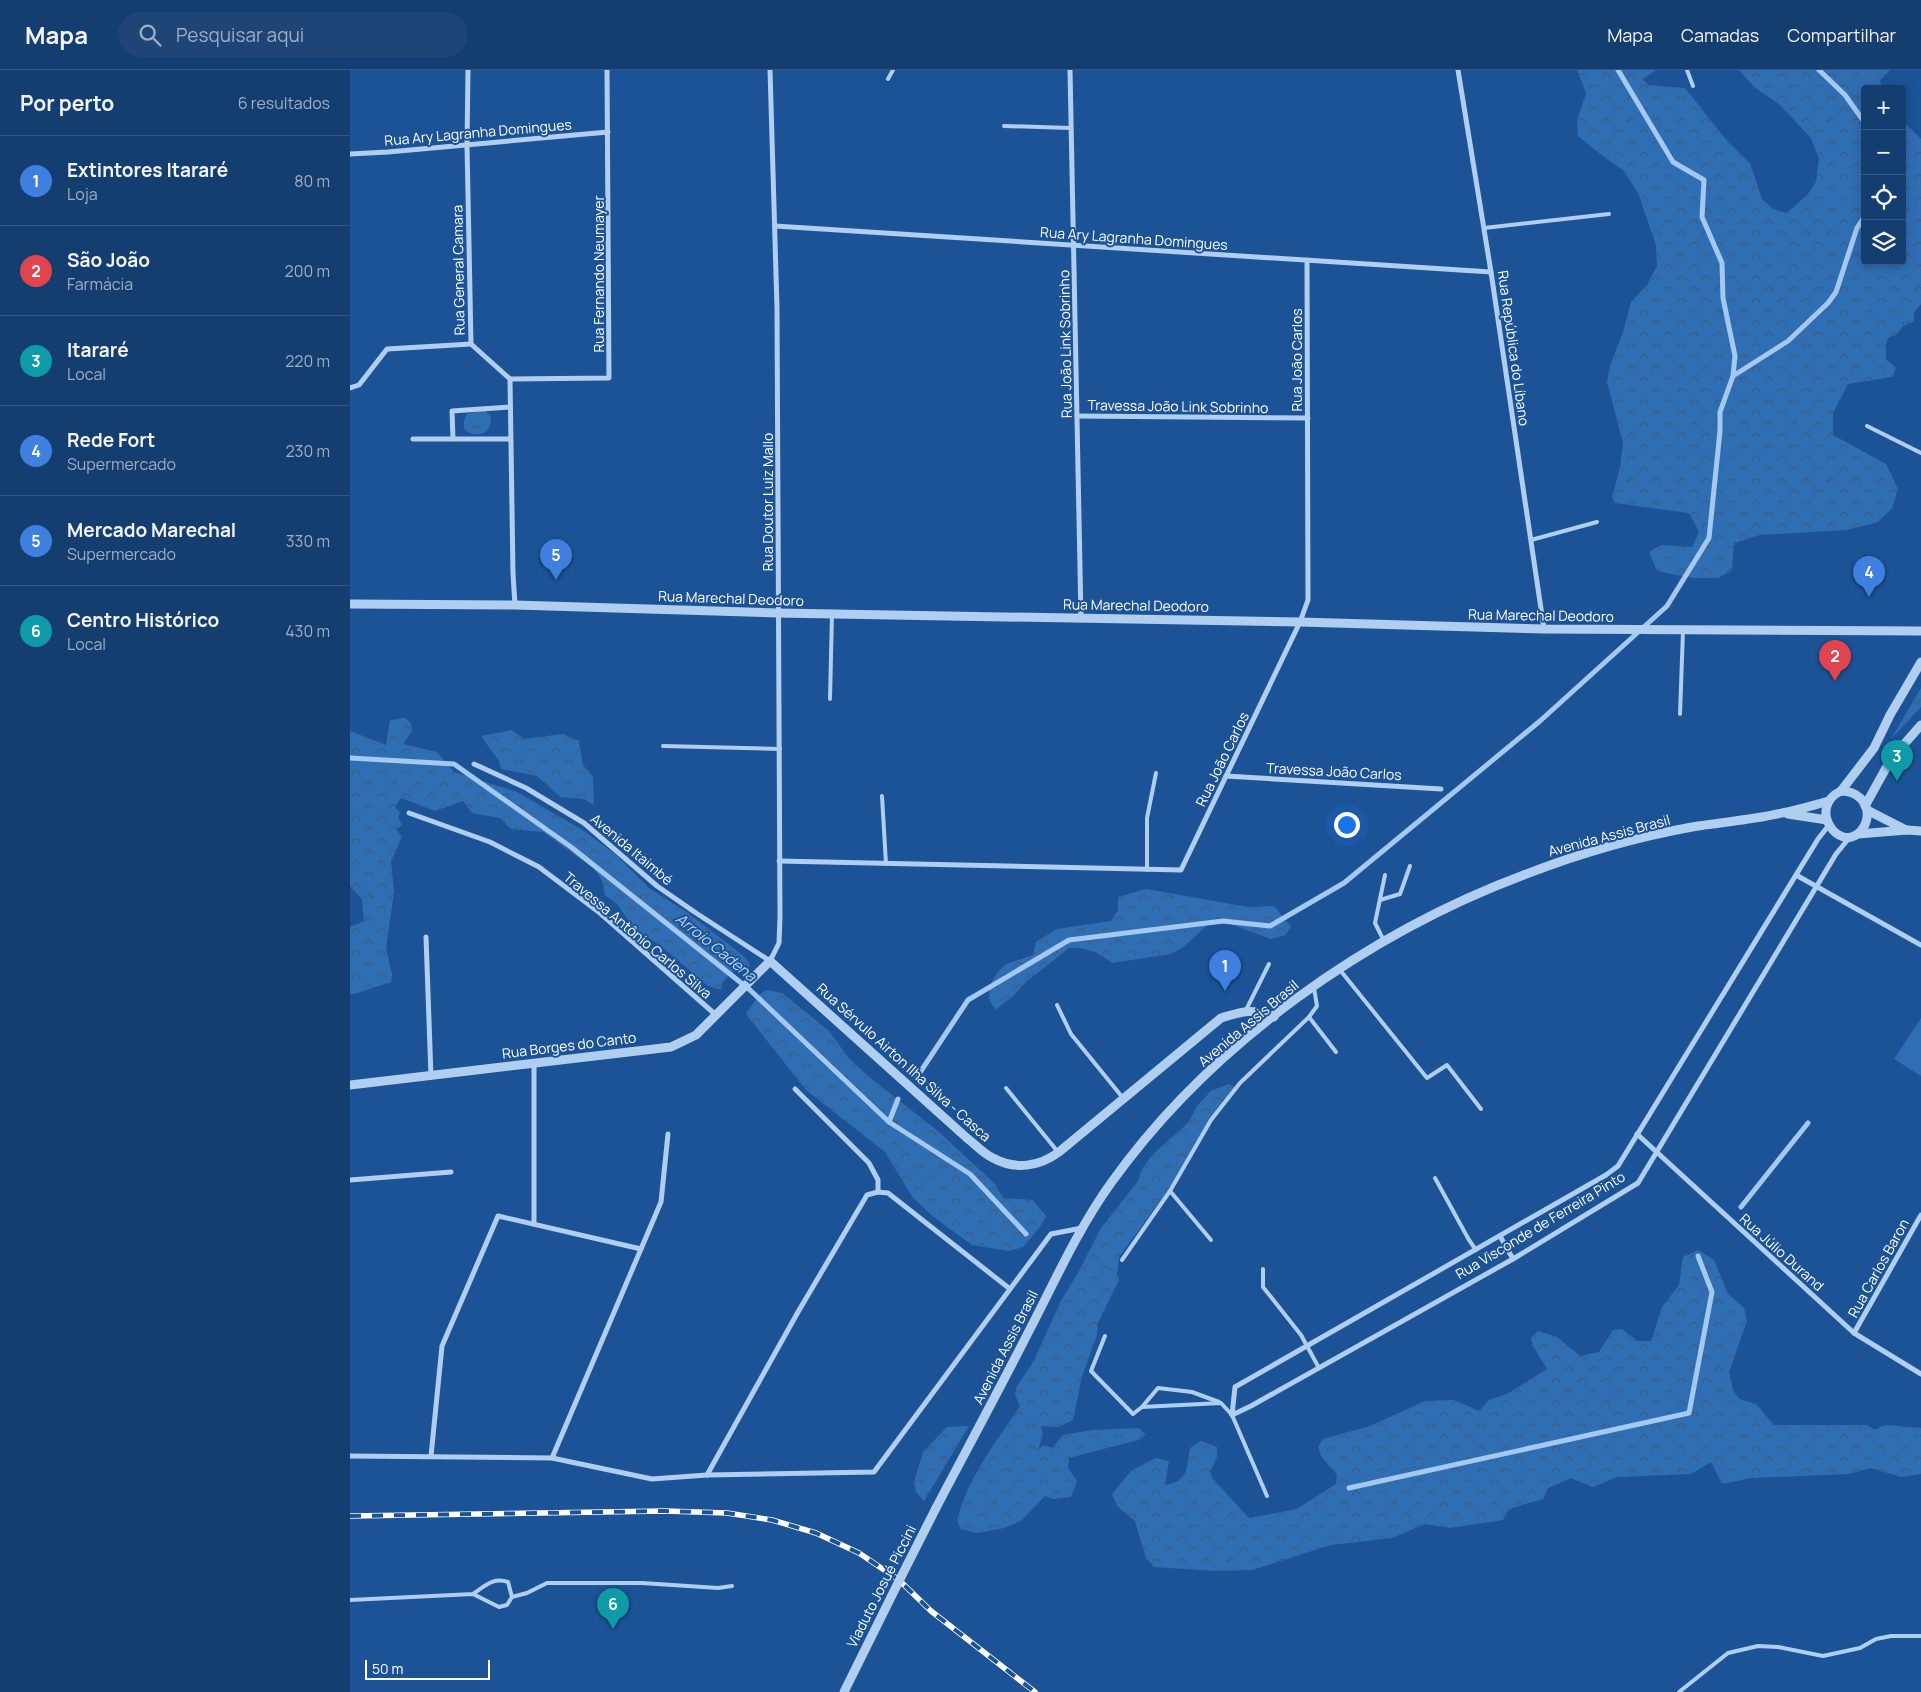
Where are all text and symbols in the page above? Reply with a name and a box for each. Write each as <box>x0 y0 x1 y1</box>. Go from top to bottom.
search box <box>118 12 468 57</box>
text: Mapa <box>25 18 88 51</box>
icon: search <box>136 21 164 49</box>
text: Pesquisar aqui <box>176 22 304 48</box>
text: Mapa <box>1607 23 1653 47</box>
text: Camadas <box>1681 23 1759 47</box>
text: Compartilhar <box>1787 23 1896 47</box>
map controls <box>1861 85 1906 265</box>
button: + <box>1861 85 1906 130</box>
text: Por perto <box>20 89 114 117</box>
text: 6 resultados <box>238 92 330 114</box>
street label: Rua Ary Lagranha Domingues <box>384 114 572 150</box>
button: − <box>1861 130 1906 175</box>
text: Extintores Itararé <box>67 157 228 183</box>
text: 1 <box>32 170 40 192</box>
text: 80 m <box>294 170 330 192</box>
button: locate <box>1861 175 1906 220</box>
text: Loja <box>67 183 98 205</box>
street label: Rua Fernando Neumayer <box>589 195 608 353</box>
street label: Rua General Camara <box>447 205 469 335</box>
button: layers <box>1861 220 1906 265</box>
street label: Rua Ary Lagranha Domingues <box>1040 222 1228 254</box>
text: São João <box>67 247 150 273</box>
text: 2 <box>31 260 41 282</box>
text: 200 m <box>285 260 330 282</box>
street label: Rua República do Líbano <box>1494 269 1534 427</box>
street label: Rua João Link Sobrinho <box>1054 270 1076 418</box>
text: Farmácia <box>67 273 133 295</box>
street label: Rua João Carlos <box>1287 308 1306 412</box>
text: Itararé <box>67 337 129 363</box>
text: 3 <box>31 350 41 372</box>
text: 220 m <box>285 350 330 372</box>
text: Local <box>67 363 106 385</box>
street label: Travessa João Link Sobrinho <box>1087 395 1269 417</box>
text: Rede Fort <box>67 427 155 453</box>
street label: Rua Doutor Luiz Mallo <box>758 433 777 571</box>
text: 4 <box>31 440 41 462</box>
text: 230 m <box>286 440 330 462</box>
text: Supermercado <box>67 453 176 475</box>
text: Mercado Marechal <box>67 517 236 543</box>
text: 5 <box>31 530 41 552</box>
text: 330 m <box>286 530 330 552</box>
pin: 5 <box>540 539 572 580</box>
text: Supermercado <box>67 543 176 565</box>
pin: 4 <box>1853 556 1885 597</box>
street label: Rua Marechal Deodoro <box>658 586 804 610</box>
street label: Rua Marechal Deodoro <box>1063 594 1209 616</box>
street label: Rua Marechal Deodoro <box>1468 604 1614 626</box>
text: Centro Histórico <box>67 607 219 633</box>
text: 6 <box>31 620 41 642</box>
text: 430 m <box>285 620 330 642</box>
text: Local <box>67 633 106 655</box>
pin: 2 <box>1819 640 1851 681</box>
street label: Rua João Carlos <box>1191 709 1253 809</box>
pin: 3 <box>1881 740 1913 781</box>
street label: Travessa João Carlos <box>1266 758 1402 784</box>
street label: Avenida Itaimbé <box>587 809 677 889</box>
street label: Avenida Assis Brasil <box>1546 810 1672 860</box>
your location <box>1334 812 1360 838</box>
street label: Travessa Antônio Carlos Silva <box>560 867 716 1003</box>
water label: Arroio Cadena <box>671 908 761 986</box>
pin: 1 <box>1209 950 1241 991</box>
street label: Avenida Assis Brasil <box>1194 975 1302 1071</box>
street label: Rua Sérvulo Airton Ilha Silva - Casca <box>813 979 995 1145</box>
street label: Rua Borges do Canto <box>501 1027 637 1063</box>
street label: Rua Visconde de Ferreira Pinto <box>1452 1167 1628 1283</box>
street label: Rua Júlio Durand <box>1736 1209 1828 1295</box>
street label: Rua Carlos Baron <box>1843 1215 1913 1321</box>
street label: Avenida Assis Brasil <box>968 1287 1042 1407</box>
street label: Viaduto Josué Piccini <box>842 1521 920 1651</box>
pin: 6 <box>597 1588 629 1629</box>
scale bar <box>365 1657 490 1680</box>
text: 50 m <box>372 1659 403 1678</box>

